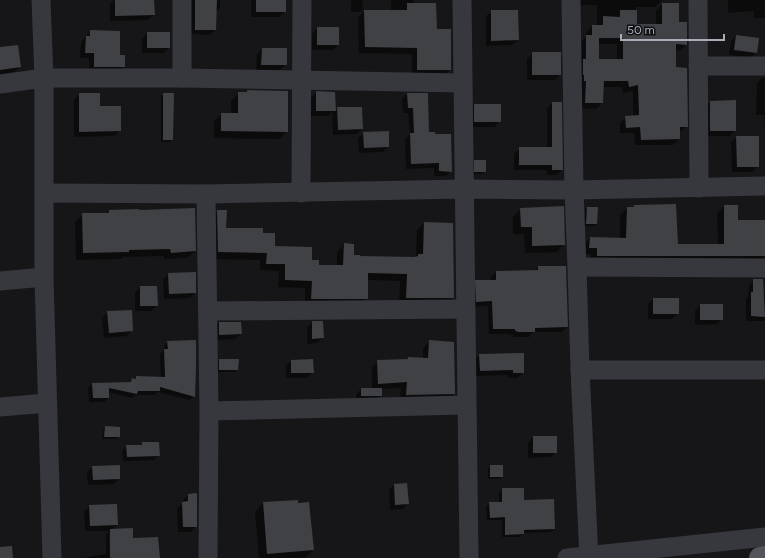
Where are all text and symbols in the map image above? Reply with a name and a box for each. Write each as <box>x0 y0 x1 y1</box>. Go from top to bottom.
scale bar <box>621 16 724 42</box>
text: 50 m <box>627 23 655 37</box>

